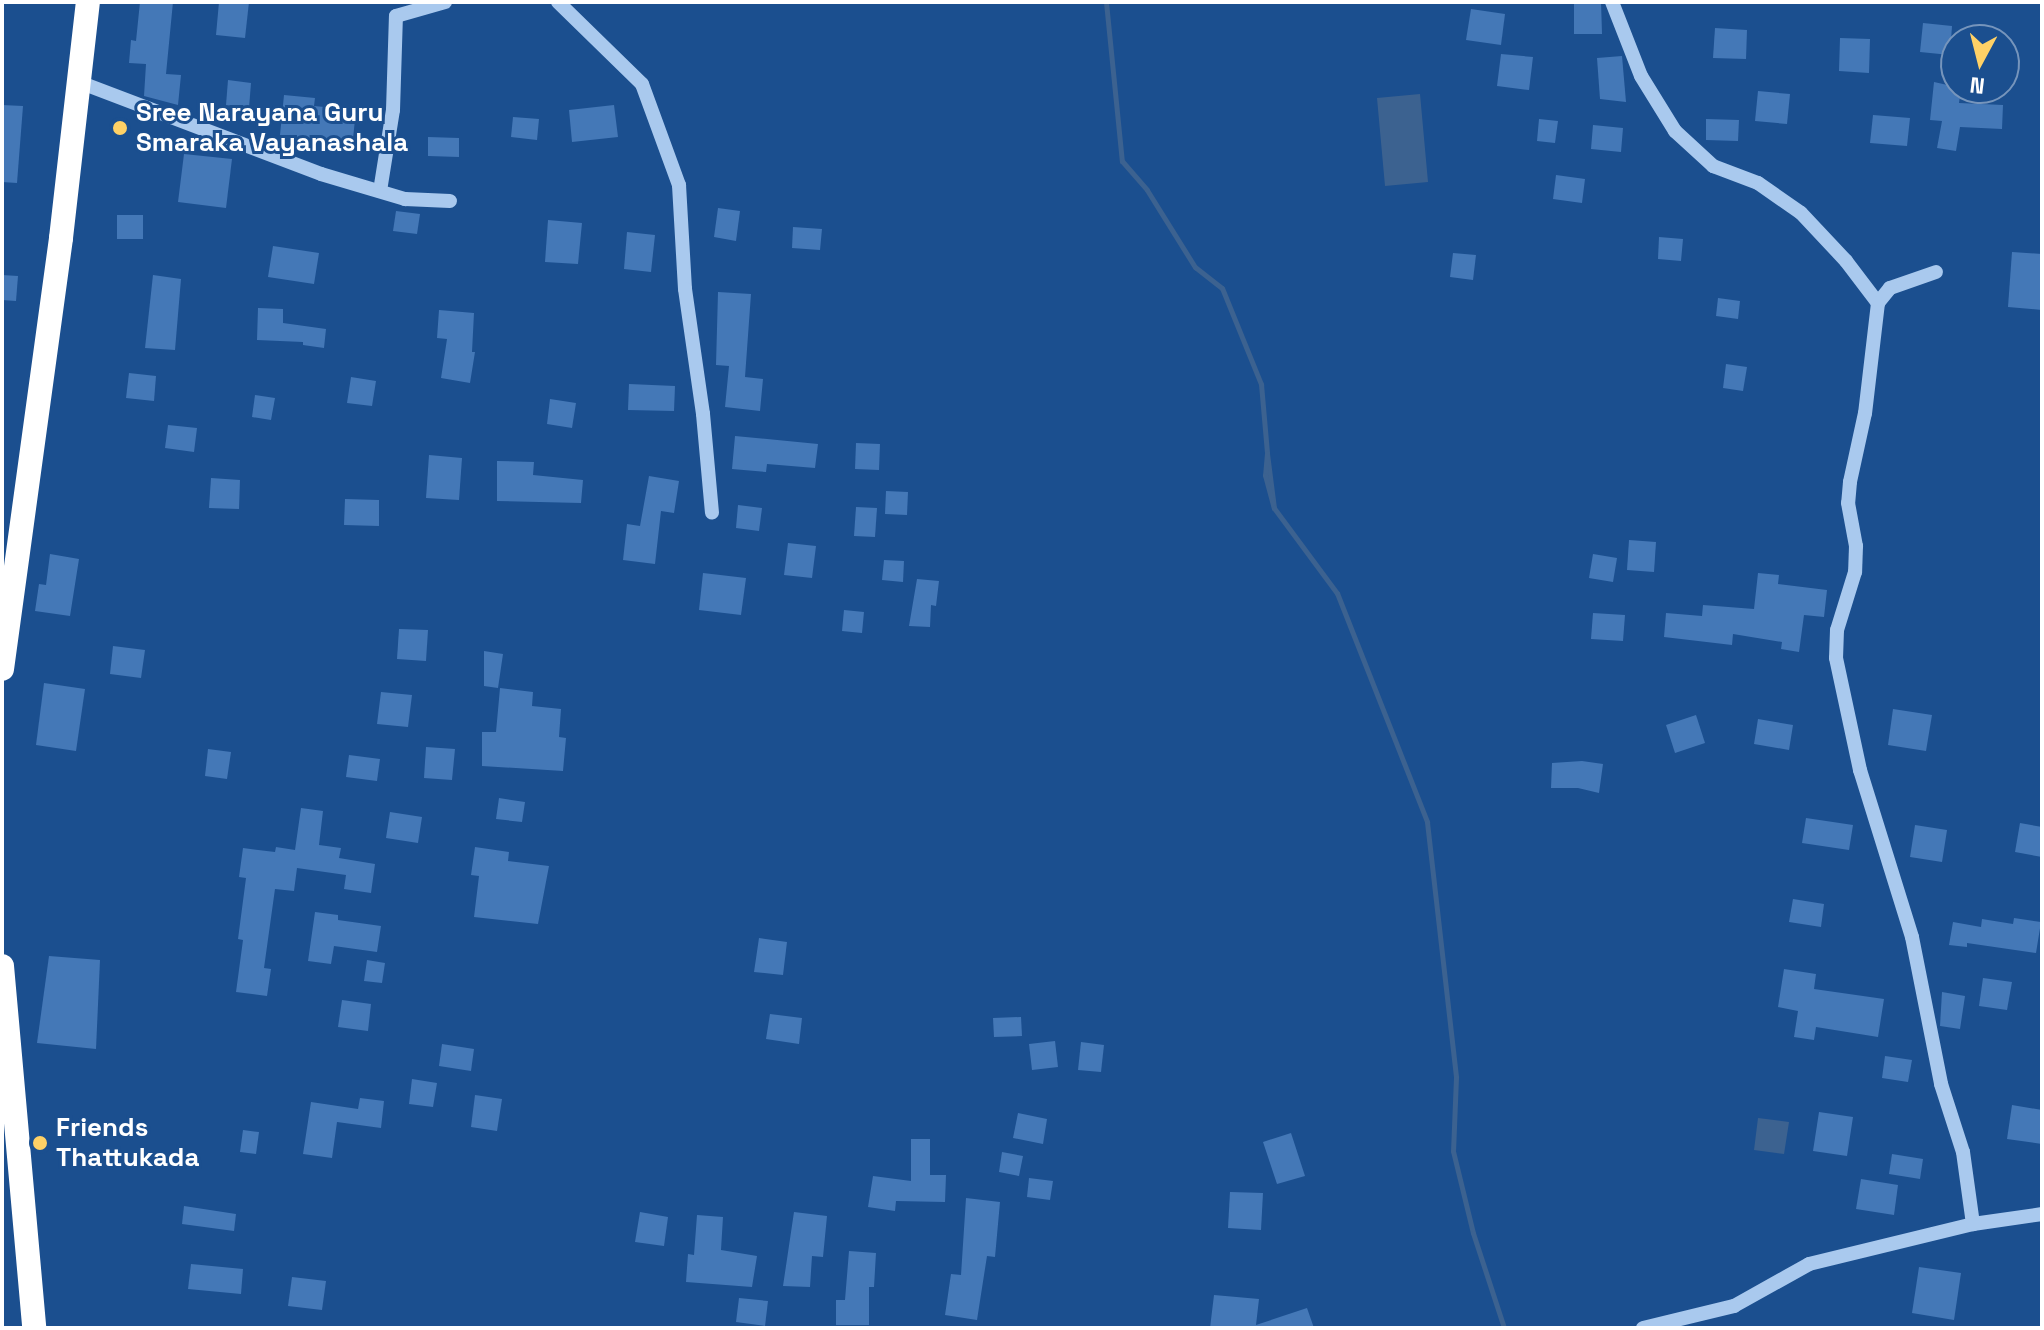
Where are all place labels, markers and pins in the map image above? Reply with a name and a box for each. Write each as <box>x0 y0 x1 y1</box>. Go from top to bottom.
place label: Sree Narayana Guru Smaraka Vayanashala <box>136 97 409 158</box>
marker: Sree Narayana Guru Smaraka Vayanashala <box>111 119 129 137</box>
place label: Friends Thattukada <box>56 1112 199 1174</box>
marker: Friends Thattukada <box>31 1134 49 1152</box>

